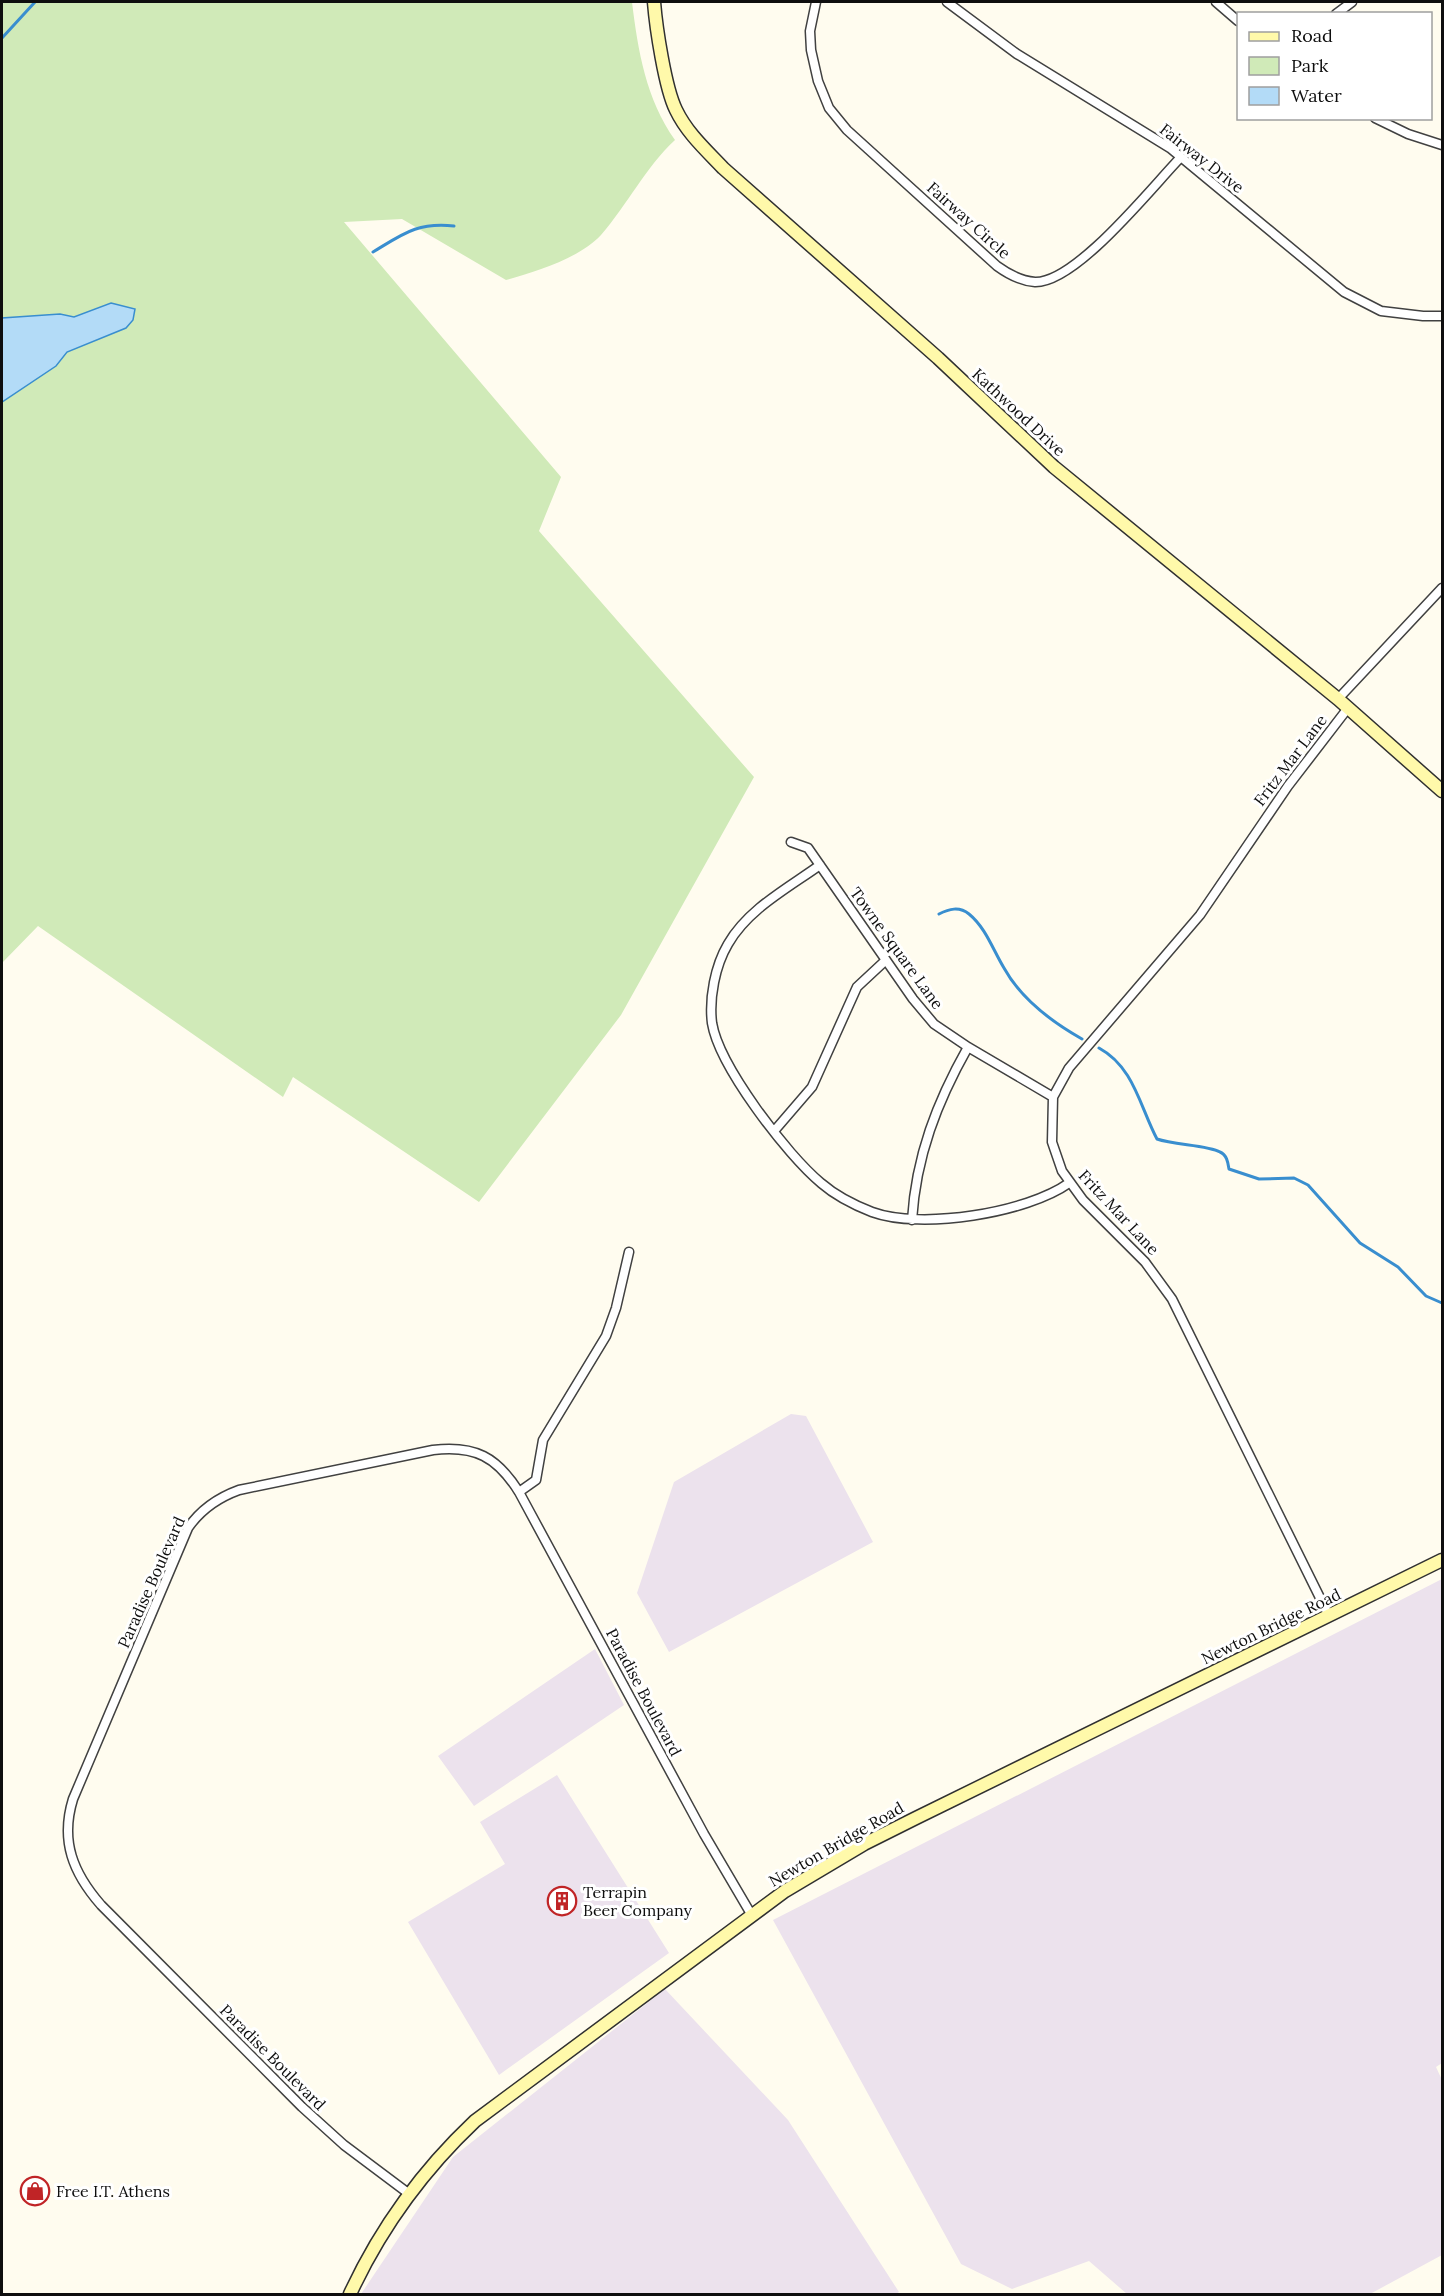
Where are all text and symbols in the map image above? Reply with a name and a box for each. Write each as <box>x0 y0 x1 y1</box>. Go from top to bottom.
legend <box>1237 12 1432 120</box>
text: Road <box>1291 24 1333 47</box>
text: Park <box>1291 54 1329 77</box>
text: Water <box>1291 84 1342 107</box>
street label: Fairway Drive <box>1156 119 1248 197</box>
street label: Fairway Circle <box>923 177 1015 263</box>
street label: Kathwood Drive <box>968 364 1070 460</box>
street label: Fritz Mar Lane <box>1249 710 1331 810</box>
street label: Towne Square Lane <box>846 883 948 1013</box>
street label: Fritz Mar Lane <box>1074 1165 1164 1259</box>
street label: Paradise Boulevard <box>113 1513 189 1651</box>
street label: Newton Bridge Road <box>1198 1583 1344 1668</box>
street label: Paradise Boulevard <box>602 1625 686 1760</box>
street label: Newton Bridge Road <box>765 1797 907 1891</box>
place label: Terrapin Beer Company <box>583 1882 693 1920</box>
building icon: Terrapin Beer Company <box>546 1885 578 1917</box>
street label: Paradise Boulevard <box>216 2000 330 2114</box>
shop icon: Free I.T. Athens <box>19 2175 51 2207</box>
place label: Free I.T. Athens <box>56 2181 170 2201</box>

